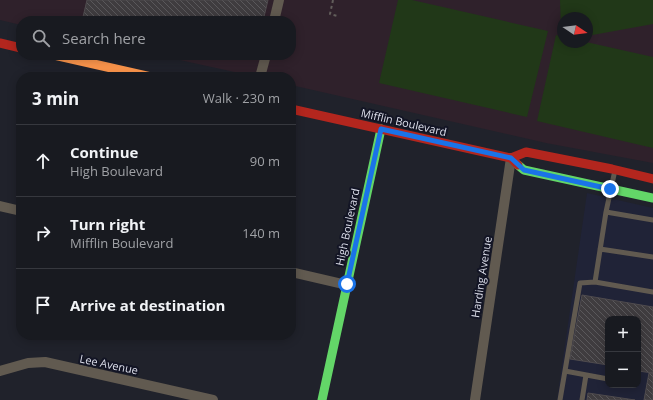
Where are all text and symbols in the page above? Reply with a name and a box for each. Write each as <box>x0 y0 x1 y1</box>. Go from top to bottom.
north arrow <box>557 12 593 48</box>
search box <box>16 16 296 60</box>
icon: search <box>30 27 52 49</box>
text: Search here <box>62 28 146 48</box>
text: 3 min <box>32 87 79 110</box>
text: Walk · 230 m <box>203 89 280 107</box>
street label: Mifflin Boulevard <box>360 105 448 139</box>
text: Continue <box>70 142 138 162</box>
icon: ahead <box>32 150 54 172</box>
text: 90 m <box>250 152 280 170</box>
text: High Boulevard <box>70 162 163 180</box>
route end <box>601 180 619 198</box>
street label: High Boulevard <box>331 187 363 267</box>
text: Turn right <box>70 214 145 234</box>
icon: right <box>32 222 54 244</box>
text: 140 m <box>242 224 280 242</box>
text: Mifflin Boulevard <box>70 234 173 252</box>
street label: Harding Avenue <box>467 235 495 319</box>
route start <box>338 275 356 293</box>
icon: arrive <box>32 294 54 316</box>
text: Arrive at destination <box>70 295 225 315</box>
map controls <box>605 316 641 388</box>
button: + <box>605 316 641 352</box>
street label: Lee Avenue <box>78 351 140 377</box>
button: − <box>605 352 641 388</box>

